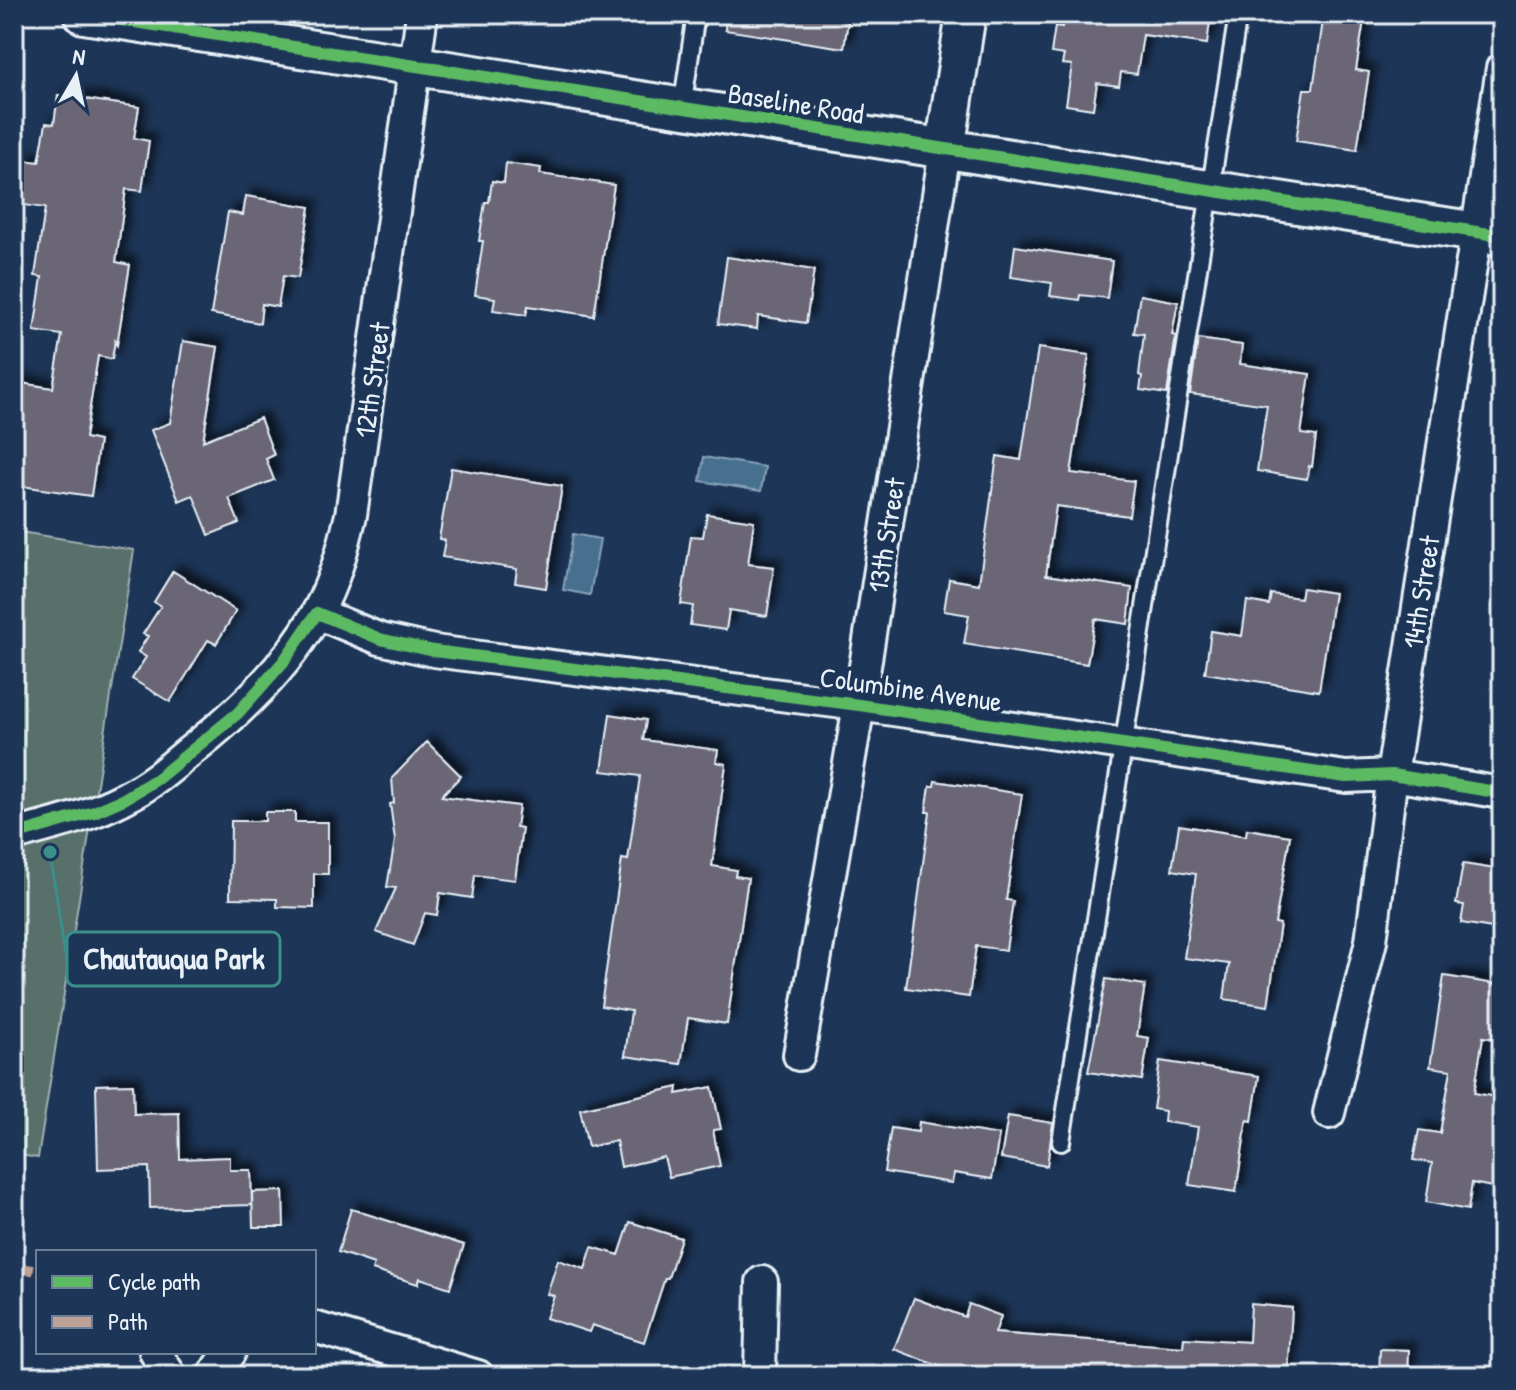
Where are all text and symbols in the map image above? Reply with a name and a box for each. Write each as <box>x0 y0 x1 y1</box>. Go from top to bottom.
north arrow <box>36 36 116 116</box>
text: N <box>71 41 88 72</box>
street label: Baseline Road <box>725 74 867 132</box>
street label: 12th Street <box>345 319 399 440</box>
street label: 13th Street <box>858 475 914 595</box>
street label: 14th Street <box>1393 533 1449 651</box>
street label: Columbine Avenue <box>818 657 1004 721</box>
callout: Chautauqua Park <box>67 932 280 986</box>
text: Chautauqua Park <box>83 938 265 979</box>
legend <box>36 1250 316 1354</box>
text: Cycle path <box>108 1265 200 1297</box>
text: Path <box>108 1305 147 1337</box>

